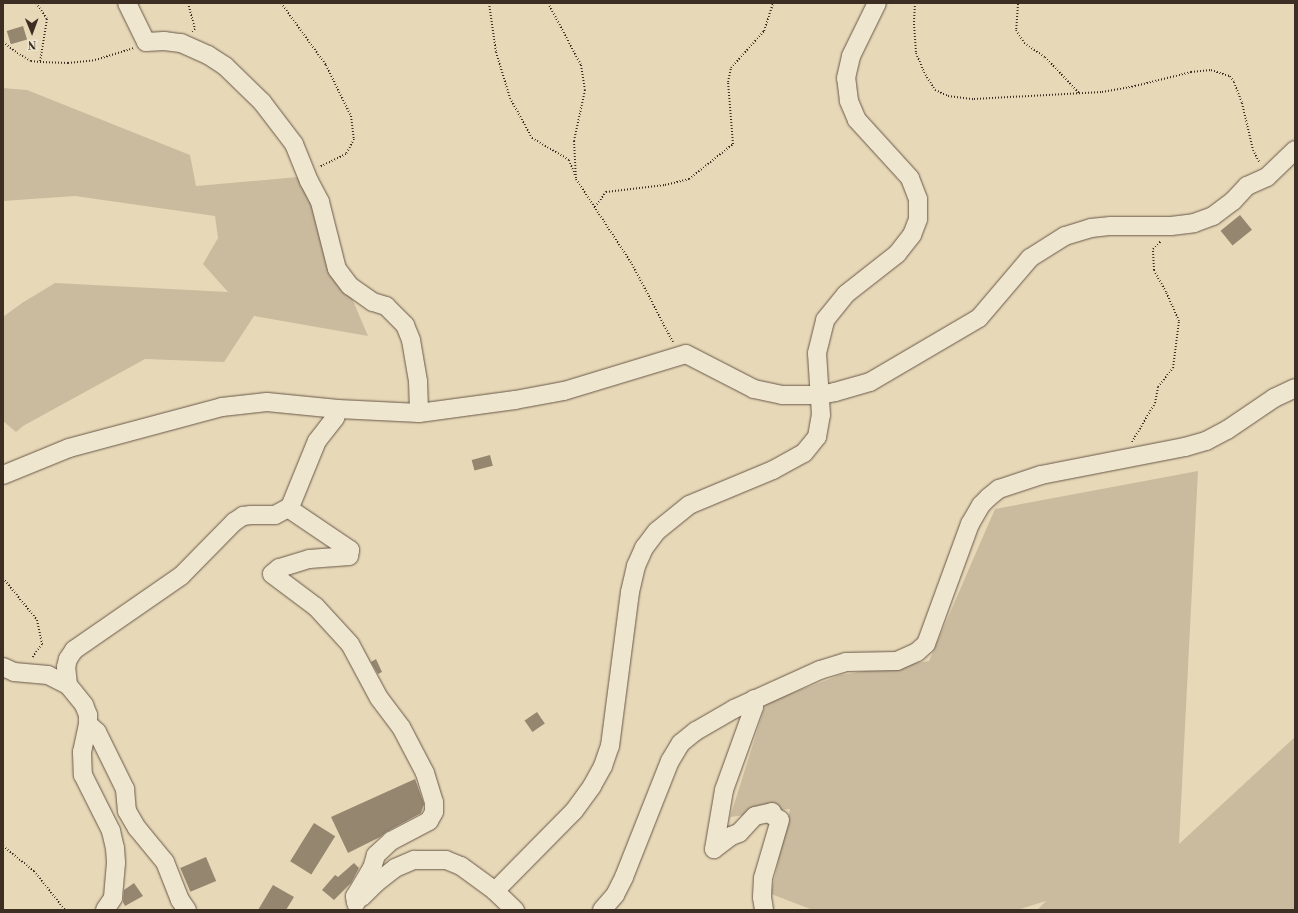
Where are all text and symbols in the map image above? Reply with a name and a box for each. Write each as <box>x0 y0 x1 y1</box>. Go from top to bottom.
north arrow <box>12 12 52 52</box>
text: N <box>28 37 37 51</box>

